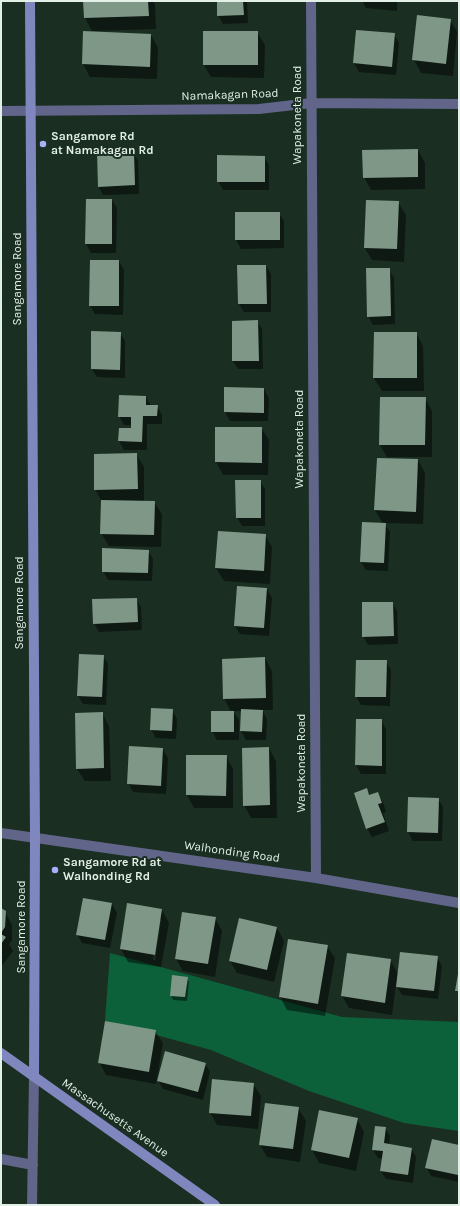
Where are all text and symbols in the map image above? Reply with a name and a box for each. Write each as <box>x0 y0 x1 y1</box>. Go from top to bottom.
street label: Wapakoneta Road <box>291 66 305 164</box>
street label: Namakagan Road <box>181 86 279 104</box>
place label: Sangamore Rd at Namakagan Rd <box>51 130 154 158</box>
marker: Sangamore Rd at Namakagan Rd <box>38 139 48 149</box>
street label: Sangamore Road <box>11 232 25 326</box>
street label: Wapakoneta Road <box>293 390 307 488</box>
street label: Sangamore Road <box>13 556 27 650</box>
street label: Wapakoneta Road <box>295 714 309 812</box>
street label: Walhonding Road <box>183 838 281 866</box>
place label: Sangamore Rd at Walhonding Rd <box>63 856 161 884</box>
marker: Sangamore Rd at Walhonding Rd <box>50 865 60 875</box>
street label: Sangamore Road <box>15 880 29 974</box>
street label: Massachusetts Avenue <box>59 1076 171 1160</box>

